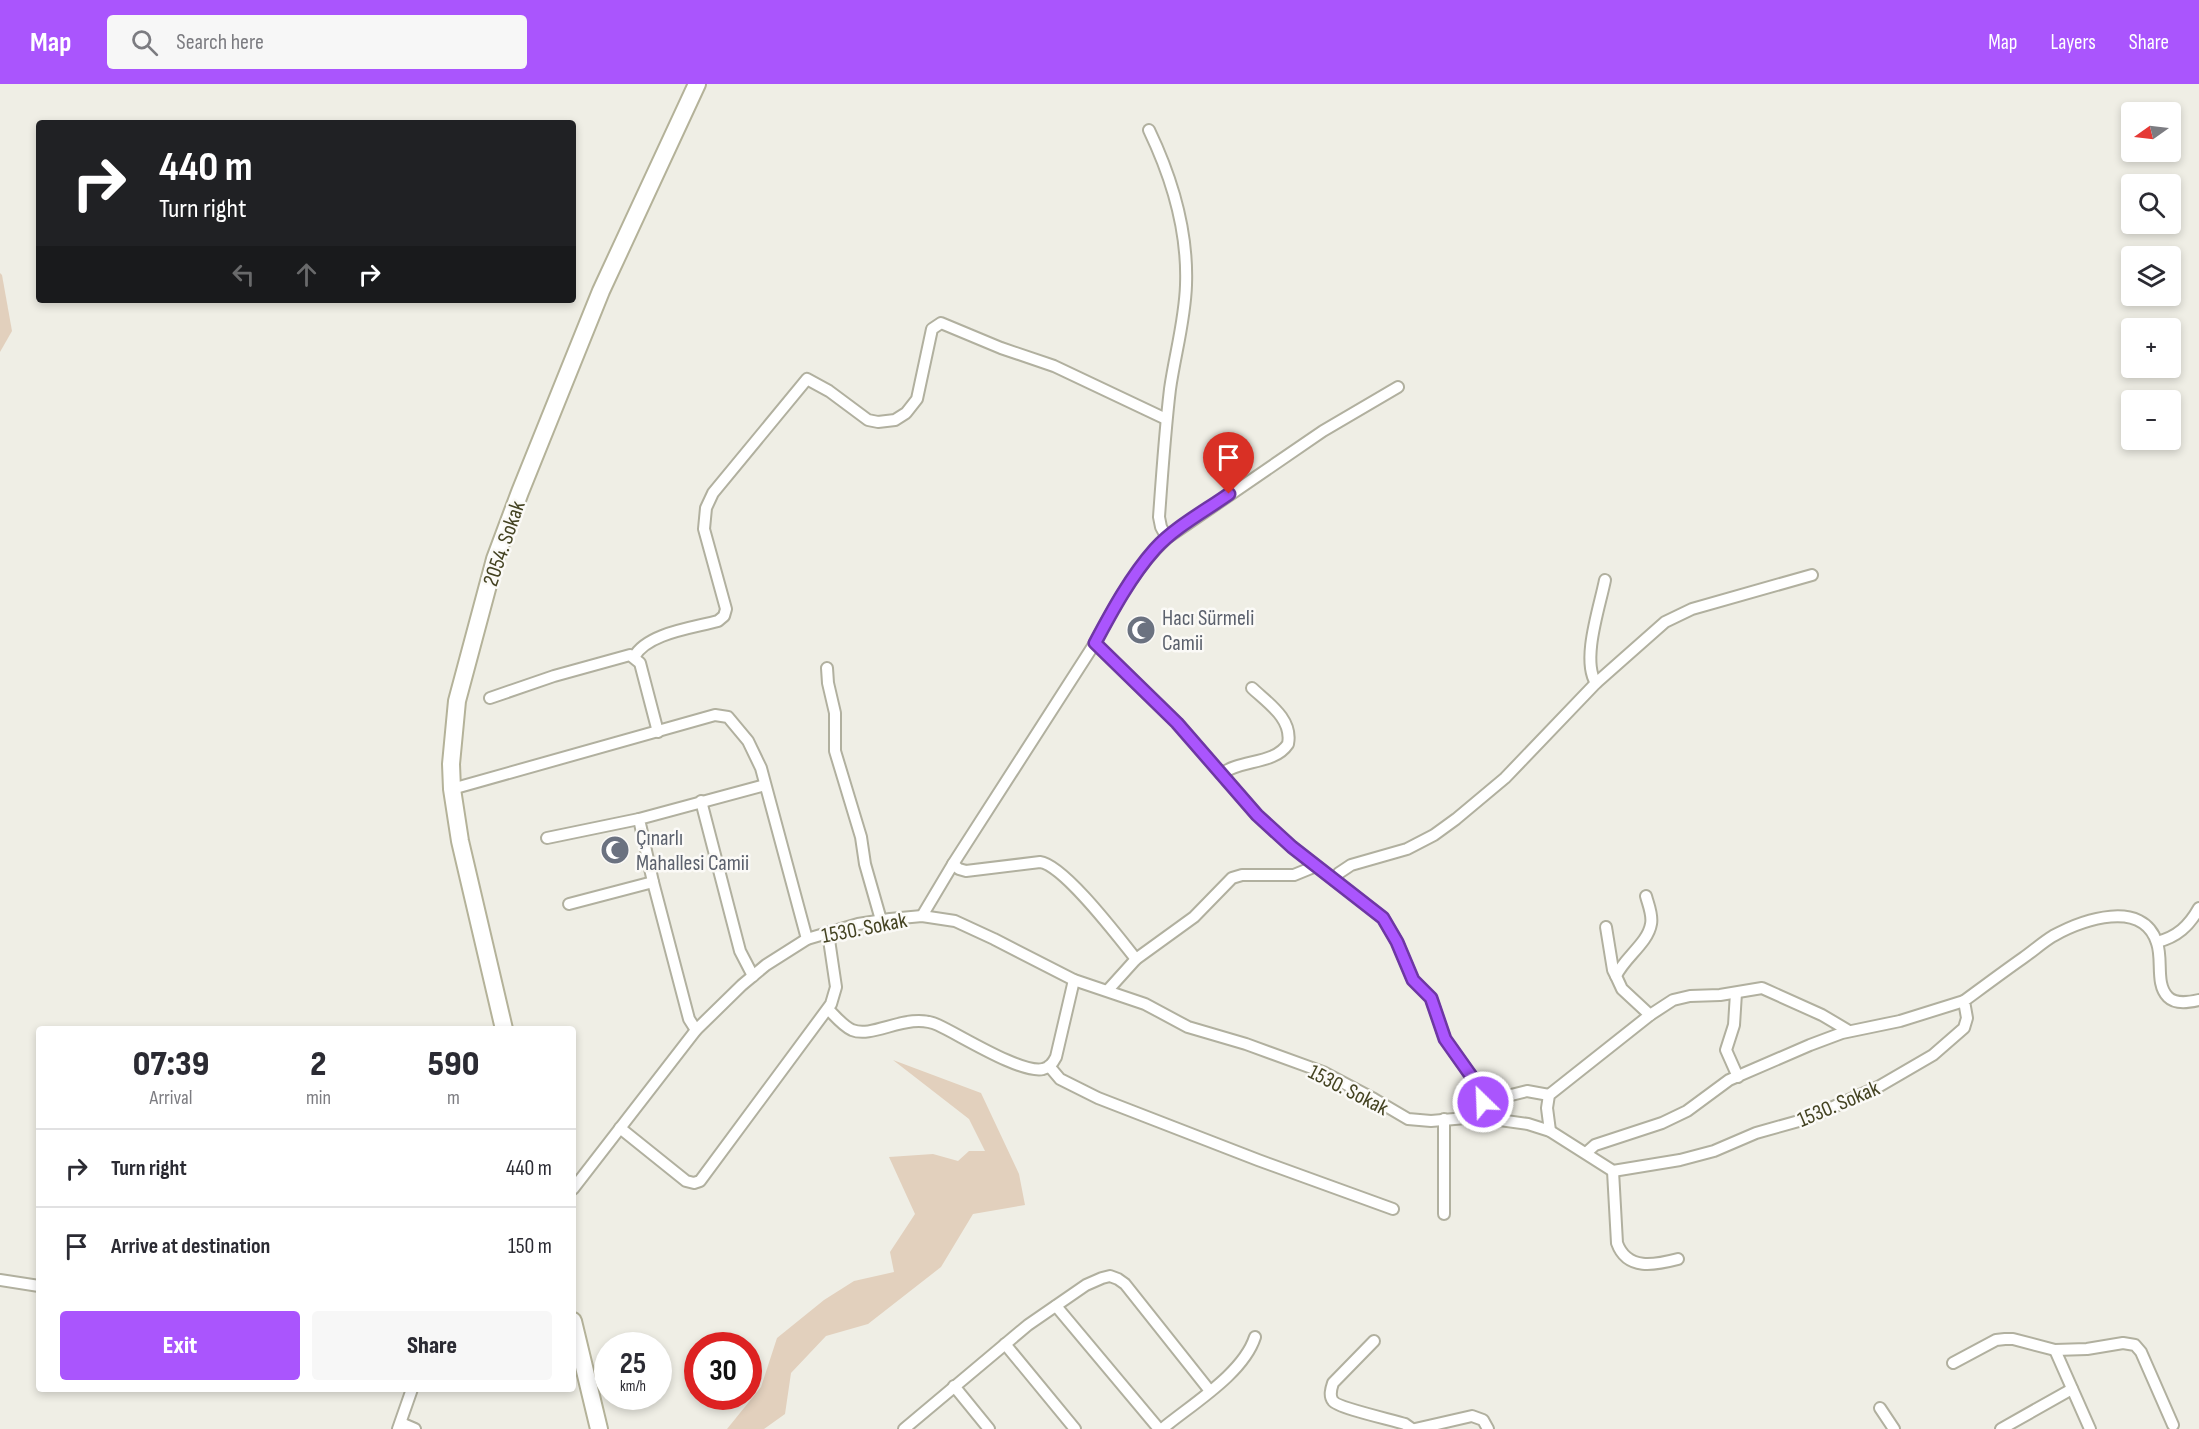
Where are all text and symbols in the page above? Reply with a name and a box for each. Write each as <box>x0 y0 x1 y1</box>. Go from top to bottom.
search box <box>107 15 527 69</box>
text: Map <box>30 26 71 59</box>
icon: search <box>128 26 161 59</box>
text: Search here <box>176 29 264 56</box>
text: Map <box>1988 30 2017 55</box>
text: Layers <box>2050 30 2096 55</box>
text: Share <box>2129 30 2169 55</box>
north arrow <box>2121 102 2181 162</box>
map controls <box>2121 102 2181 450</box>
text: 440 m <box>159 142 253 193</box>
icon: right <box>60 144 138 222</box>
button: search <box>2121 174 2181 234</box>
text: Turn right <box>159 193 246 225</box>
button: layers <box>2121 246 2181 306</box>
icon: left <box>227 258 260 291</box>
icon: ahead <box>290 258 323 291</box>
icon: right <box>353 258 386 291</box>
button: + <box>2121 318 2181 378</box>
button: − <box>2121 390 2181 450</box>
pin <box>1203 432 1254 494</box>
icon: arrive <box>1212 441 1245 474</box>
street label: 2054. Sokak <box>477 497 532 590</box>
place label: Hacı Sürmeli Camii <box>1162 605 1254 657</box>
mosque icon: Hacı Sürmeli Camii <box>1125 614 1157 646</box>
place label: Çınarlı Mahallesi Camii <box>636 825 749 877</box>
mosque icon: Çınarlı Mahallesi Camii <box>599 834 631 866</box>
street label: 1530. Sokak <box>819 907 910 950</box>
text: 07:39 <box>133 1043 209 1086</box>
text: 2 <box>310 1043 327 1086</box>
text: 590 <box>428 1043 479 1086</box>
street label: 1530. Sokak <box>1304 1059 1393 1122</box>
position arrow <box>1451 1070 1515 1134</box>
street label: 1530. Sokak <box>1794 1075 1884 1134</box>
text: Arrival <box>149 1086 192 1110</box>
text: min <box>306 1086 331 1110</box>
text: m <box>447 1086 460 1110</box>
icon: right <box>60 1152 93 1185</box>
text: Turn right <box>111 1155 187 1182</box>
text: 440 m <box>506 1155 552 1182</box>
icon: arrive <box>60 1230 93 1263</box>
text: Arrive at destination <box>111 1233 270 1260</box>
text: 150 m <box>508 1233 552 1260</box>
button: Exit <box>60 1311 300 1380</box>
button: Share <box>312 1311 552 1380</box>
speed limit sign: 30 <box>684 1332 762 1410</box>
text: 25 <box>620 1346 646 1382</box>
text: km/h <box>620 1377 646 1396</box>

